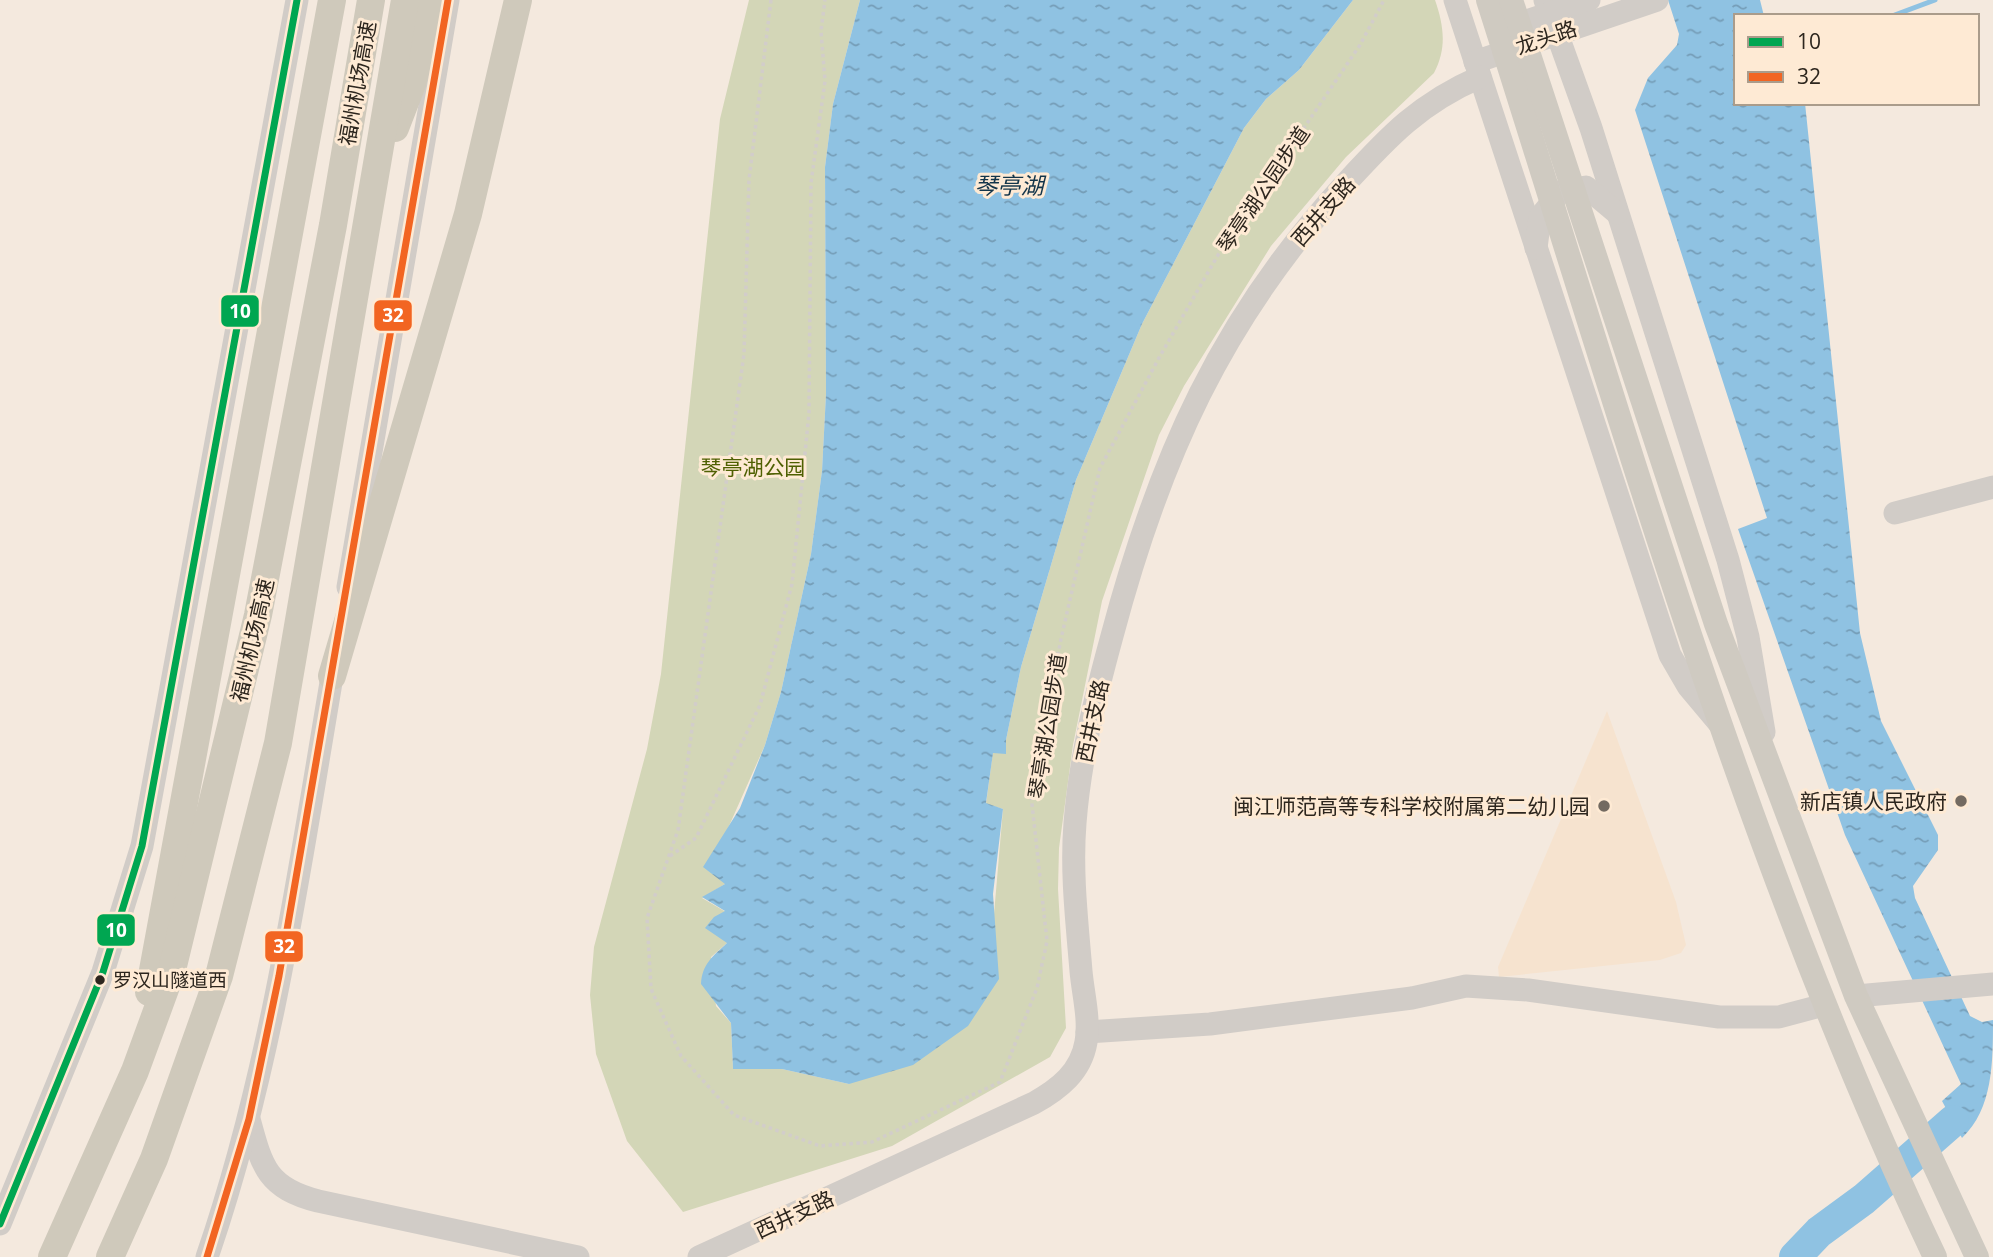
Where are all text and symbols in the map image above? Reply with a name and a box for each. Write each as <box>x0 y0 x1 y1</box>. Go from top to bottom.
street label: 龙头路 <box>1512 14 1580 60</box>
legend <box>1734 14 1979 105</box>
street label: 福州机场高速 <box>332 19 382 147</box>
text: 10 <box>1797 27 1821 55</box>
text: 32 <box>1797 62 1821 90</box>
street label: 琴亭湖公园步道 <box>1210 120 1316 258</box>
water label: 琴亭湖 <box>975 169 1047 201</box>
street label: 西井支路 <box>1285 170 1361 252</box>
line badge: 10 <box>220 294 260 328</box>
text: 10 <box>229 298 251 324</box>
line badge: 32 <box>373 299 413 332</box>
text: 32 <box>382 302 404 328</box>
park label: 琴亭湖公园 <box>701 453 806 481</box>
street label: 福州机场高速 <box>224 575 280 705</box>
street label: 琴亭湖公园步道 <box>1022 651 1072 801</box>
street label: 西井支路 <box>1070 677 1114 765</box>
place label: 新店镇人民政府 <box>1800 787 1947 815</box>
place label: 闽江师范高等专科学校附属第二幼儿园 <box>1233 792 1590 820</box>
marker: 新店镇人民政府 <box>1953 793 1969 809</box>
marker: 闽江师范高等专科学校附属第二幼儿园 <box>1596 798 1612 814</box>
line badge: 10 <box>96 913 136 947</box>
text: 10 <box>105 917 127 943</box>
line badge: 32 <box>264 930 304 963</box>
text: 32 <box>273 933 295 959</box>
place label: 罗汉山隧道西 <box>113 967 227 993</box>
marker: 罗汉山隧道西 <box>93 973 107 987</box>
street label: 西井支路 <box>750 1184 838 1244</box>

